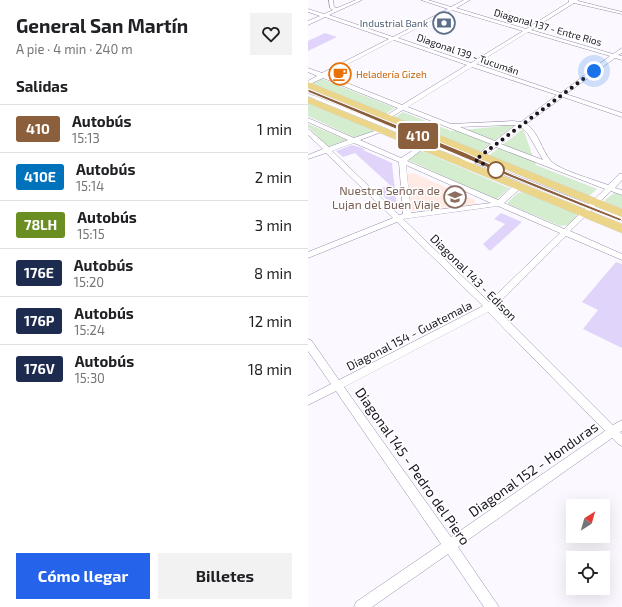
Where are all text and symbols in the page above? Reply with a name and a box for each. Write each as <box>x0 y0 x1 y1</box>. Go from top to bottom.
street label: Diagonal 137 - Entre Rios <box>493 6 603 48</box>
bank icon: Industrial Bank <box>431 10 457 36</box>
button: heart <box>250 13 292 55</box>
text: General San Martín <box>16 14 188 37</box>
place label: Industrial Bank <box>360 17 428 29</box>
street label: Diagonal 139 - Tucumán <box>415 31 521 77</box>
text: A pie · 4 min · 240 m <box>16 41 133 57</box>
cafe icon: Heladería Gizeh <box>327 61 353 87</box>
your location <box>584 61 604 81</box>
place label: Heladería Gizeh <box>356 68 427 80</box>
text: Salidas <box>16 77 68 95</box>
text: Autobús <box>72 112 131 130</box>
text: 410 <box>26 120 50 137</box>
text: 1 min <box>257 120 292 138</box>
line badge: 410 <box>395 123 441 149</box>
text: 410 <box>406 127 430 144</box>
text: 15:13 <box>72 130 100 146</box>
text: Autobús <box>76 160 135 178</box>
unlabelled marker <box>487 161 505 179</box>
text: 410E <box>24 168 56 185</box>
text: 2 min <box>255 168 292 186</box>
text: 15:14 <box>76 178 104 194</box>
place label: Nuestra Señora de Lujan del Buen Viaje <box>332 183 440 212</box>
school or university icon: Nuestra Señora de Lujan del Buen Viaje <box>442 184 468 210</box>
text: Autobús <box>77 208 137 226</box>
text: 78LH <box>24 216 57 233</box>
text: 3 min <box>255 216 292 234</box>
text: 15:15 <box>77 226 105 242</box>
street label: Diagonal 143 - Edison <box>428 231 520 323</box>
text: Autobús <box>74 256 133 274</box>
text: 176E <box>24 264 54 281</box>
text: 8 min <box>254 264 292 282</box>
text: 15:20 <box>74 274 104 290</box>
street label: Diagonal 154 - Guatemala <box>344 297 474 373</box>
text: Autobús <box>74 304 134 322</box>
text: 176P <box>24 312 54 329</box>
text: 12 min <box>249 312 292 330</box>
text: 15:24 <box>74 322 105 338</box>
text: Autobús <box>75 352 134 370</box>
text: 176V <box>24 360 55 377</box>
text: 18 min <box>248 360 292 378</box>
text: 15:30 <box>75 370 105 386</box>
street label: Diagonal 145 - Pedro del Piero <box>352 384 474 548</box>
street label: Diagonal 152 - Honduras <box>465 418 601 520</box>
north arrow <box>566 499 610 543</box>
map controls <box>566 499 610 595</box>
button: locate <box>566 551 610 595</box>
button: Cómo llegar <box>16 553 150 599</box>
button: Billetes <box>158 553 292 599</box>

